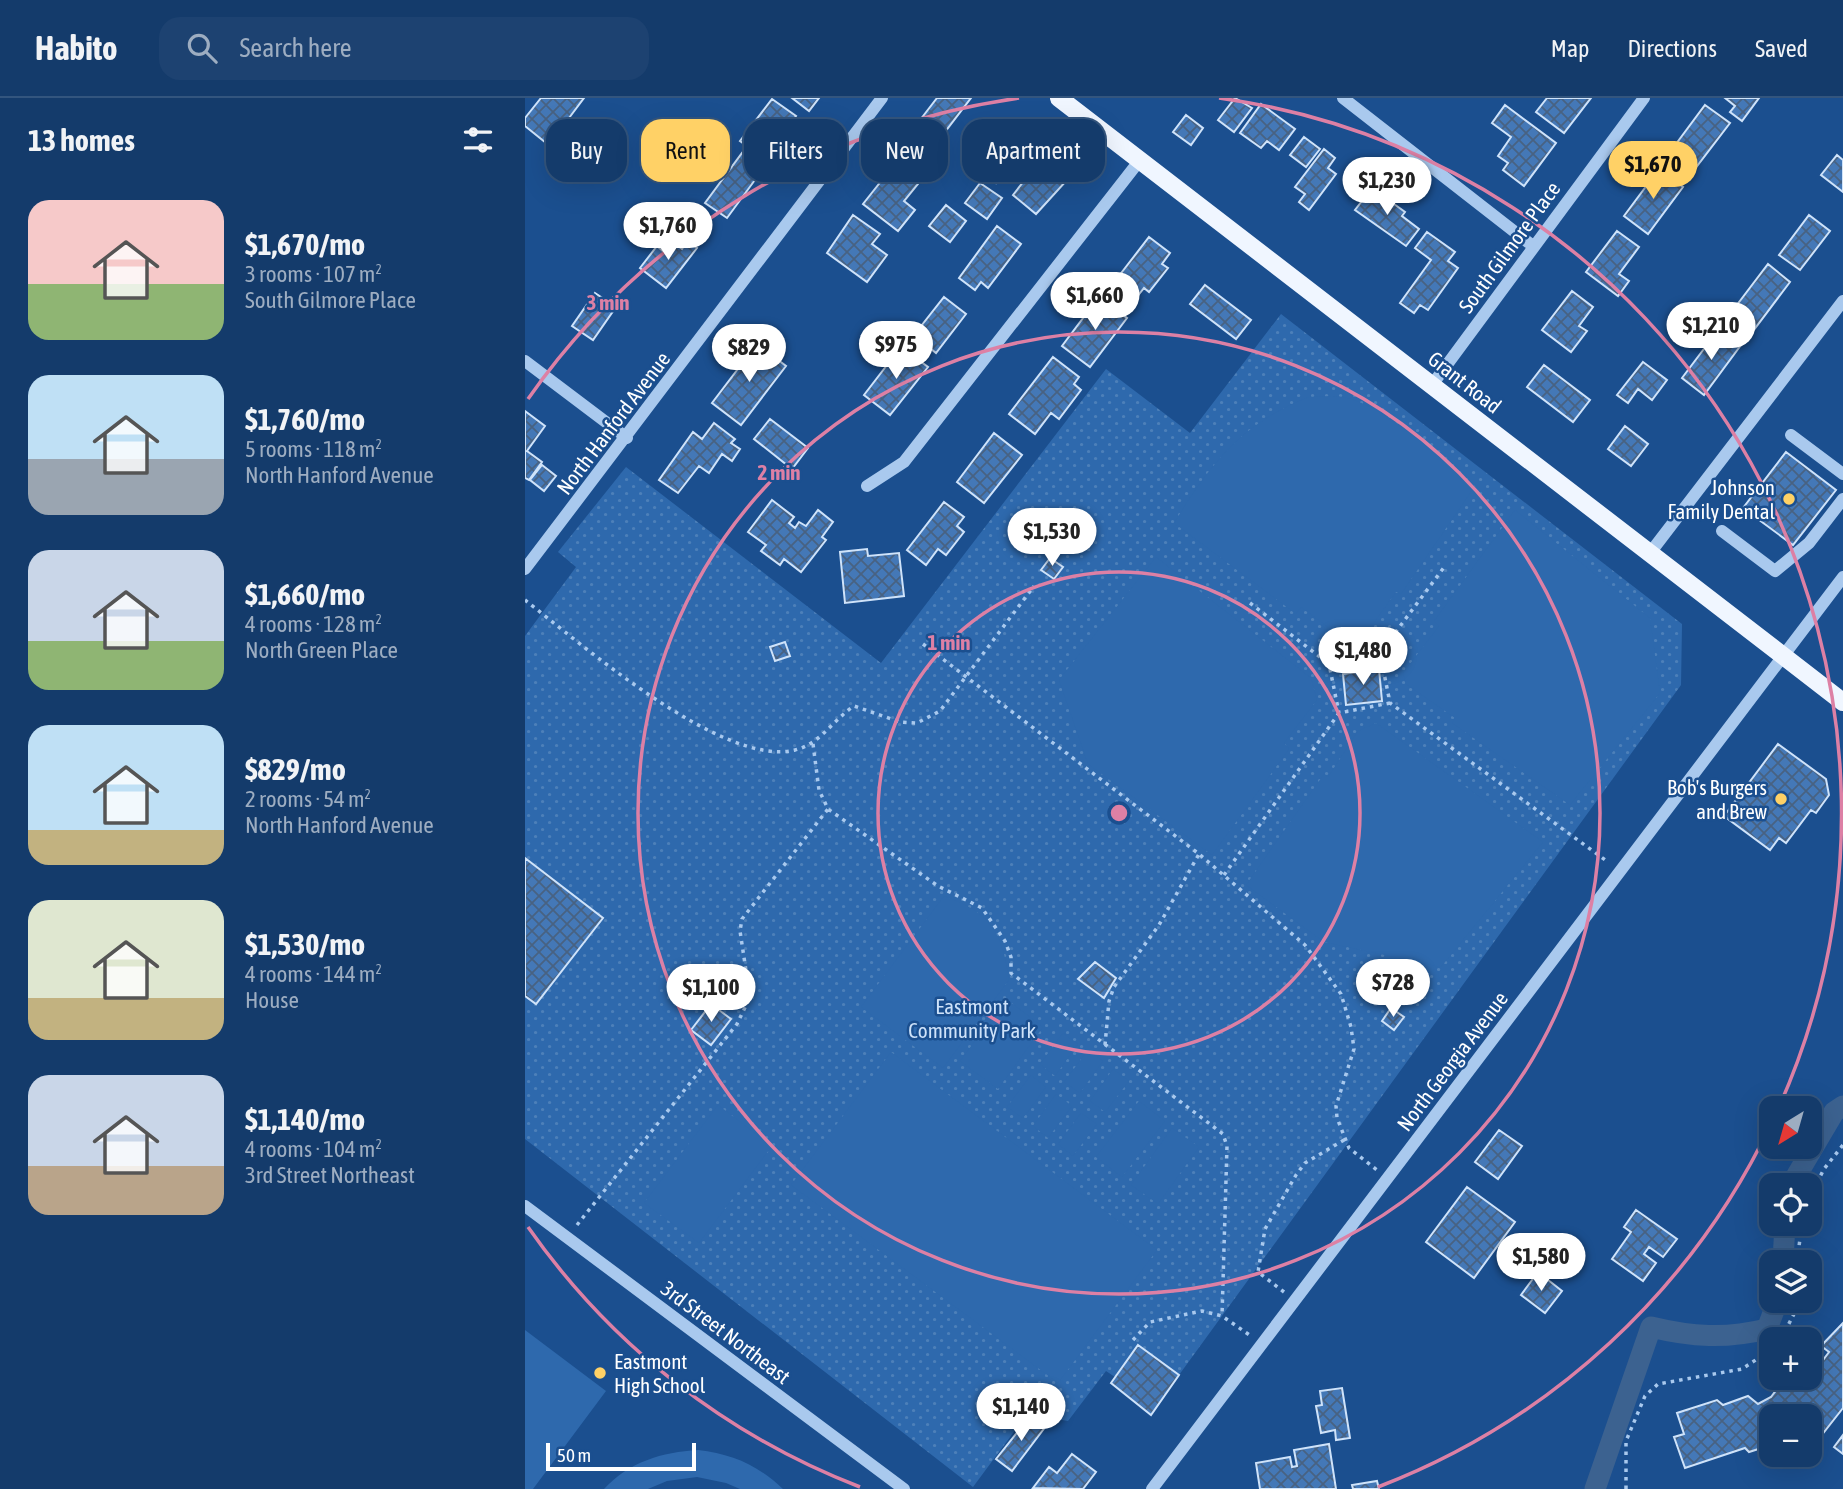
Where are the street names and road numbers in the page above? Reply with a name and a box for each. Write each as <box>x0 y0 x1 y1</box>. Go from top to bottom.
street label: South Gilmore Place <box>1453 177 1565 317</box>
street label: Grant Road <box>1424 346 1506 418</box>
street label: North Hanford Avenue <box>552 347 674 499</box>
street label: North Georgia Avenue <box>1392 987 1512 1135</box>
street label: 3rd Street Northeast <box>657 1276 795 1388</box>

